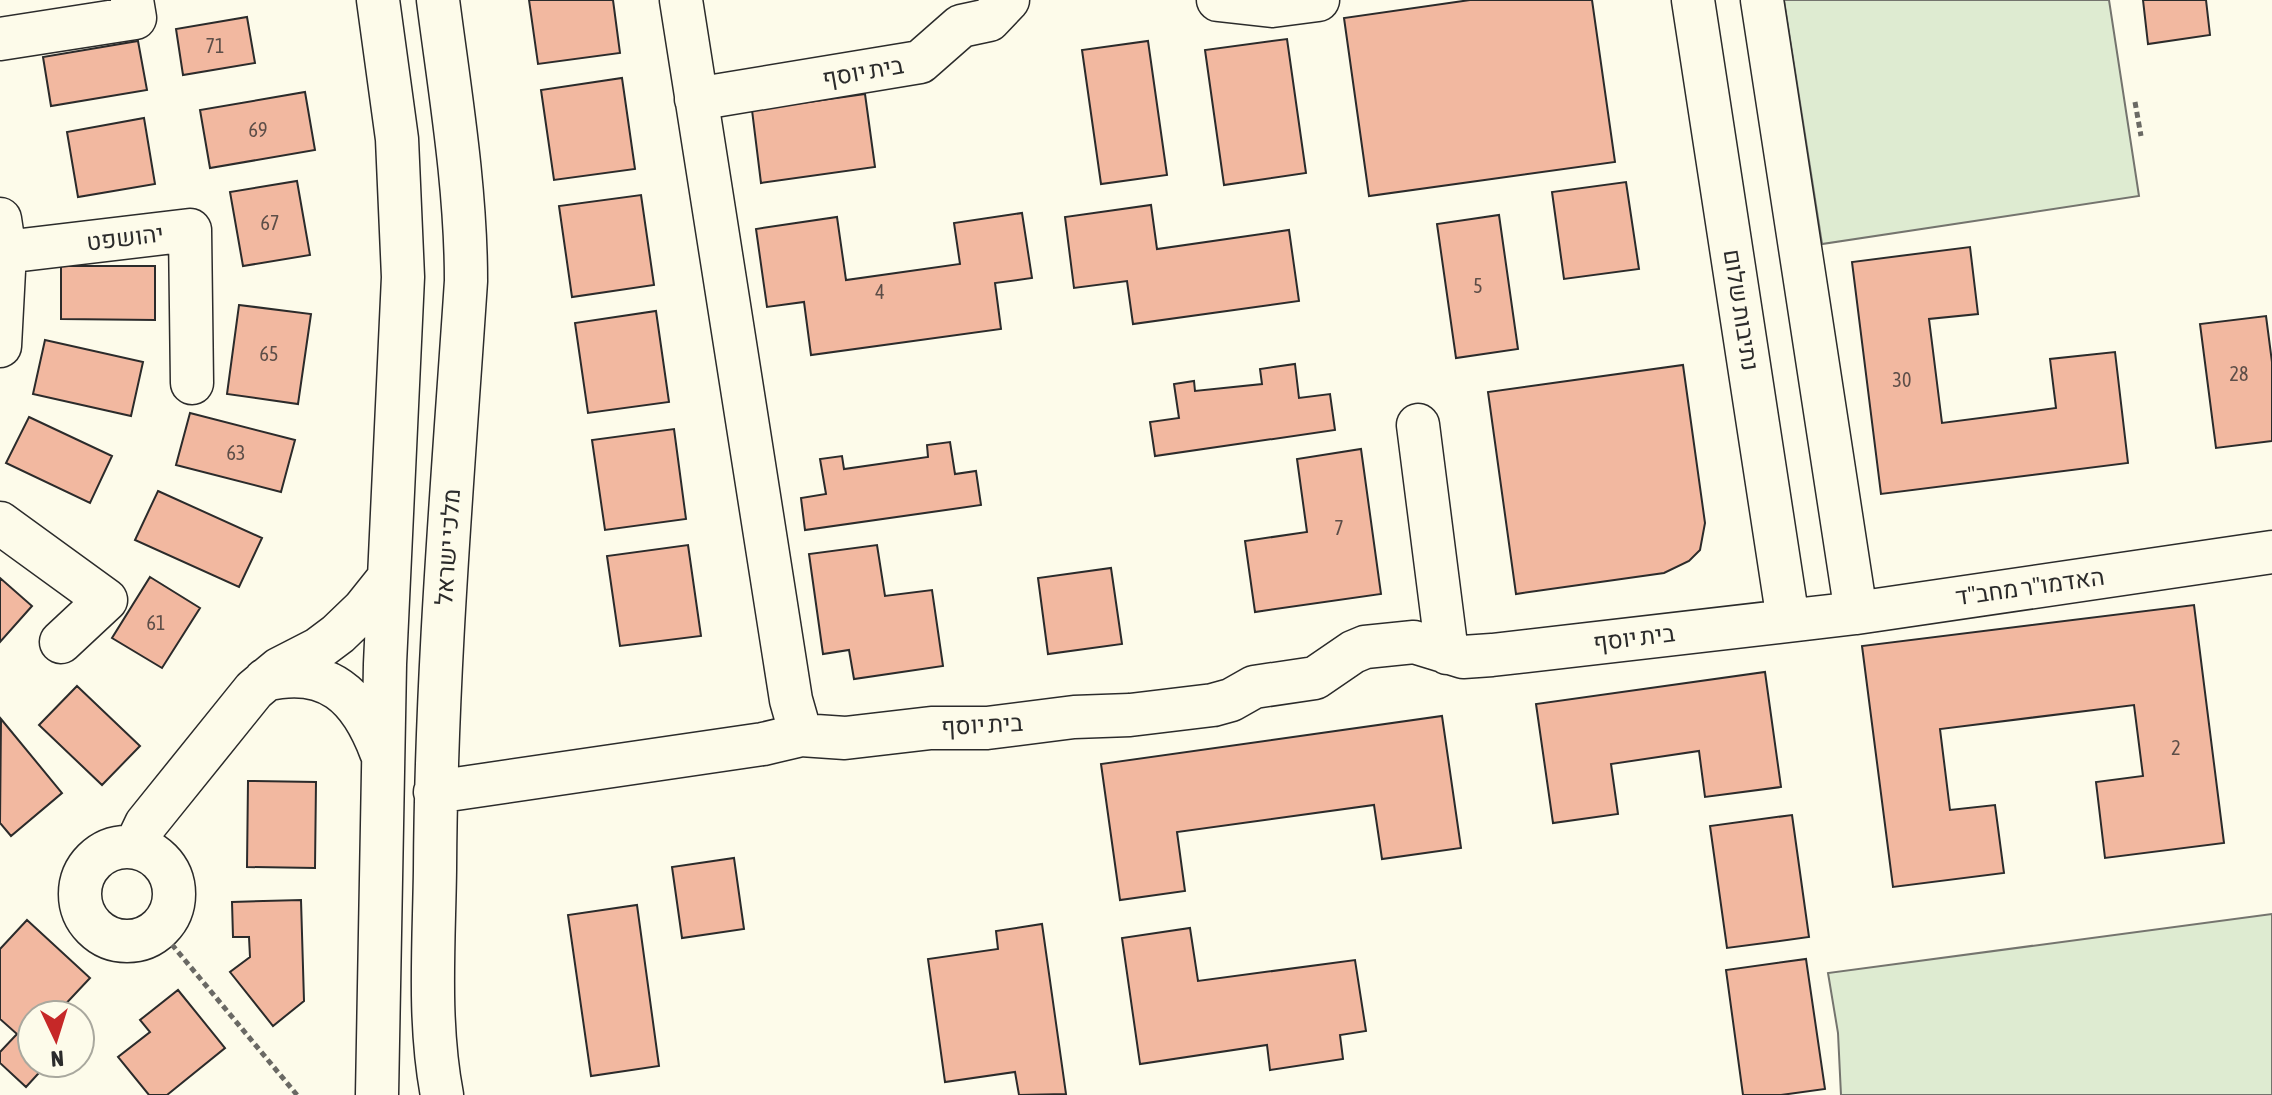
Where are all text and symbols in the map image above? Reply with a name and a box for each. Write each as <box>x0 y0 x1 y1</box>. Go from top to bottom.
house number: 71 <box>206 34 224 57</box>
street label: בית יוסף <box>820 51 906 92</box>
house number: 69 <box>249 118 267 141</box>
house number: 67 <box>261 211 279 234</box>
street label: יהושפט <box>85 219 165 256</box>
street label: נתיבות שלום <box>1719 247 1764 373</box>
house number: 5 <box>1473 274 1483 297</box>
house number: 4 <box>875 280 885 303</box>
house number: 65 <box>260 342 278 365</box>
house number: 28 <box>2230 362 2248 385</box>
house number: 30 <box>1893 368 1911 391</box>
house number: 63 <box>227 441 245 464</box>
street label: מלכי ישראל <box>430 488 465 606</box>
house number: 7 <box>1334 516 1344 539</box>
street label: האדמו"ר מחב"ד <box>1954 563 2106 610</box>
house number: 61 <box>147 611 165 634</box>
street label: בית יוסף <box>1592 619 1677 656</box>
street label: בית יוסף <box>940 709 1024 740</box>
house number: 2 <box>2171 736 2181 759</box>
north arrow <box>16 999 96 1079</box>
text: N <box>50 1046 65 1072</box>

